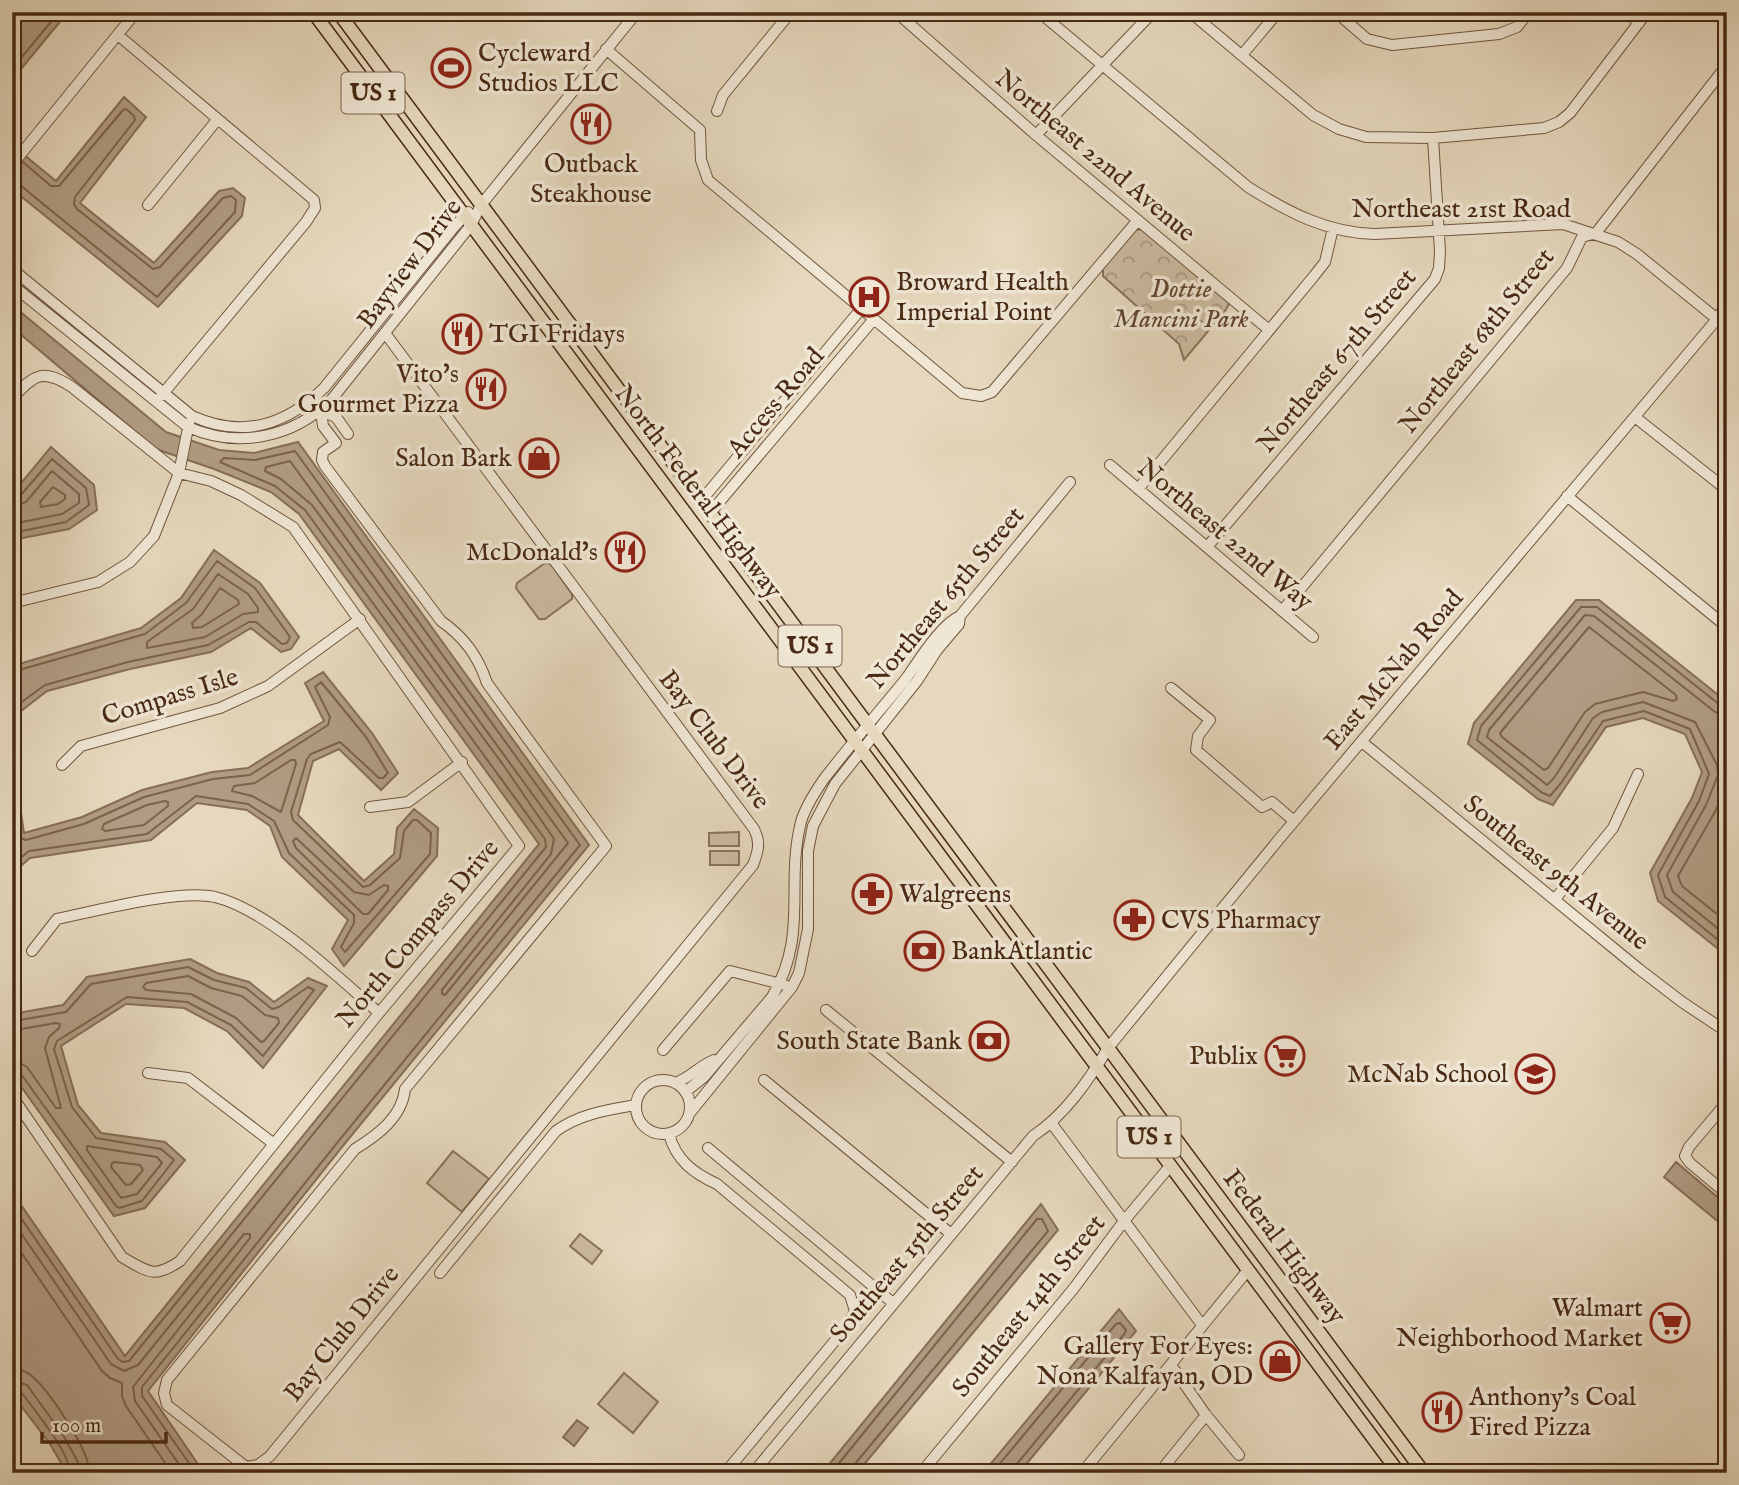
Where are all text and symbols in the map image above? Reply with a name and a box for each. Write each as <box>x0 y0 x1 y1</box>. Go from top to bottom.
place label: Cycleward Studios LLC <box>478 37 619 100</box>
sports icon: Cycleward Studios LLC <box>430 47 472 89</box>
street label: Northeast 22nd Avenue <box>988 62 1202 250</box>
road number: US 1 <box>342 72 404 114</box>
restaurant icon: Outback Steakhouse <box>570 103 612 145</box>
place label: Outback Steakhouse <box>530 148 652 211</box>
street label: Bayview Drive <box>350 192 470 336</box>
street label: Northeast 21st Road <box>1351 193 1571 226</box>
street label: Northeast 68th Street <box>1392 242 1562 440</box>
street label: Northeast 67th Street <box>1250 262 1424 460</box>
place label: Broward Health Imperial Point <box>896 266 1069 329</box>
park label: Dottie Mancini Park <box>1113 273 1249 336</box>
hospital icon: Broward Health Imperial Point <box>848 276 890 318</box>
restaurant icon: TGI Fridays <box>441 313 483 355</box>
place label: TGI Fridays <box>489 318 625 351</box>
street label: Access Road <box>719 341 832 466</box>
place label: Vito's Gourmet Pizza <box>298 358 460 421</box>
restaurant icon: Vito's Gourmet Pizza <box>465 368 507 410</box>
street label: North Federal Highway <box>607 379 789 605</box>
shop icon: Salon Bark <box>518 437 560 479</box>
place label: Salon Bark <box>395 442 513 475</box>
street label: Northeast 22nd Way <box>1130 452 1320 618</box>
street label: Northeast 65th Street <box>860 500 1032 696</box>
restaurant icon: McDonald's <box>604 531 646 573</box>
place label: McDonald's <box>466 536 598 569</box>
street label: East McNab Road <box>1317 583 1471 757</box>
road number: US 1 <box>778 626 842 666</box>
street label: Compass Isle <box>98 661 242 733</box>
street label: Bay Club Drive <box>651 664 777 816</box>
street label: Southeast 9th Avenue <box>1456 788 1656 958</box>
street label: North Compass Drive <box>329 833 507 1035</box>
pharmacy icon: Walgreens <box>851 873 893 915</box>
place label: Walgreens <box>899 878 1011 911</box>
pharmacy icon: CVS Pharmacy <box>1113 899 1155 941</box>
place label: CVS Pharmacy <box>1161 904 1321 937</box>
bank icon: BankAtlantic <box>903 930 945 972</box>
place label: BankAtlantic <box>951 935 1093 968</box>
bank icon: South State Bank <box>968 1020 1010 1062</box>
place label: South State Bank <box>777 1025 963 1058</box>
supermarket icon: Publix <box>1264 1035 1306 1077</box>
place label: Publix <box>1189 1040 1258 1073</box>
school or university icon: McNab School <box>1514 1053 1556 1095</box>
place label: McNab School <box>1347 1058 1509 1091</box>
road number: US 1 <box>1118 1116 1180 1157</box>
street label: Southeast 15th Street <box>823 1158 991 1350</box>
street label: Federal Highway <box>1215 1163 1353 1331</box>
street label: Southeast 14th Street <box>945 1208 1113 1404</box>
street label: Bay Club Drive <box>277 1259 407 1409</box>
place label: Walmart Neighborhood Market <box>1396 1292 1643 1355</box>
supermarket icon: Walmart Neighborhood Market <box>1649 1302 1691 1344</box>
place label: Gallery For Eyes: Nona Kalfayan, OD <box>1037 1330 1253 1393</box>
shop icon: Gallery For Eyes: Nona Kalfayan, OD <box>1259 1340 1301 1382</box>
place label: Anthony's Coal Fired Pizza <box>1468 1381 1637 1444</box>
restaurant icon: Anthony's Coal Fired Pizza <box>1421 1391 1463 1433</box>
scale bar <box>42 1401 166 1445</box>
text: 100 m <box>52 1413 101 1440</box>

